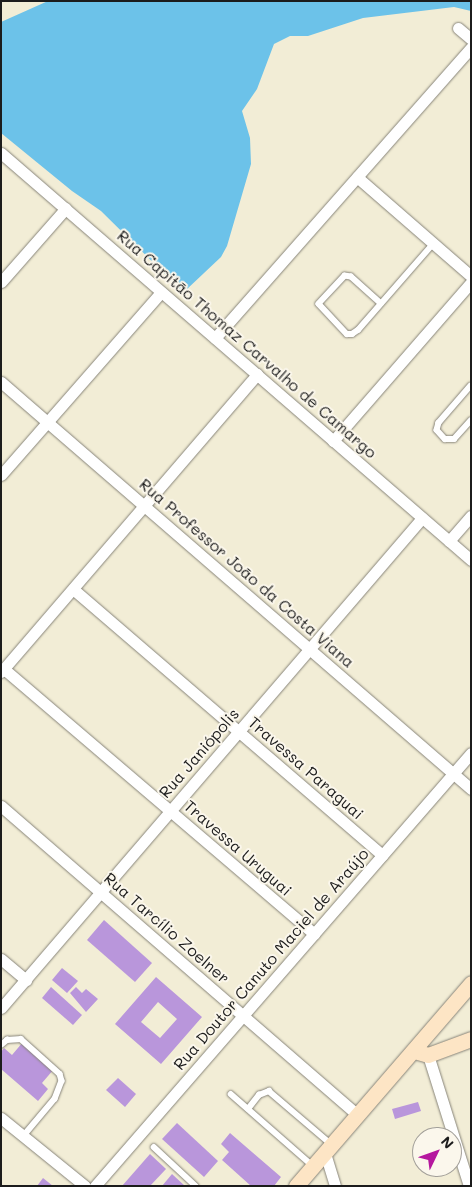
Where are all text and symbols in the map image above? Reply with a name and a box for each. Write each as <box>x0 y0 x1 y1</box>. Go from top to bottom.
street label: Rua Capitão Thomaz Carvalho de Camargo <box>113 226 381 462</box>
street label: Rua Professor João da Costa Viana <box>136 474 358 672</box>
street label: Rua Janiópolis <box>155 704 243 802</box>
street label: Travessa Paraguai <box>244 713 368 823</box>
street label: Travessa Uruguai <box>180 796 296 900</box>
street label: Rua Doutor Canuto Maciel de Araújo <box>169 844 373 1074</box>
street label: Rua Tarcílio Zoelner <box>100 868 234 988</box>
north arrow <box>412 1127 462 1177</box>
text: N <box>437 1132 458 1153</box>

